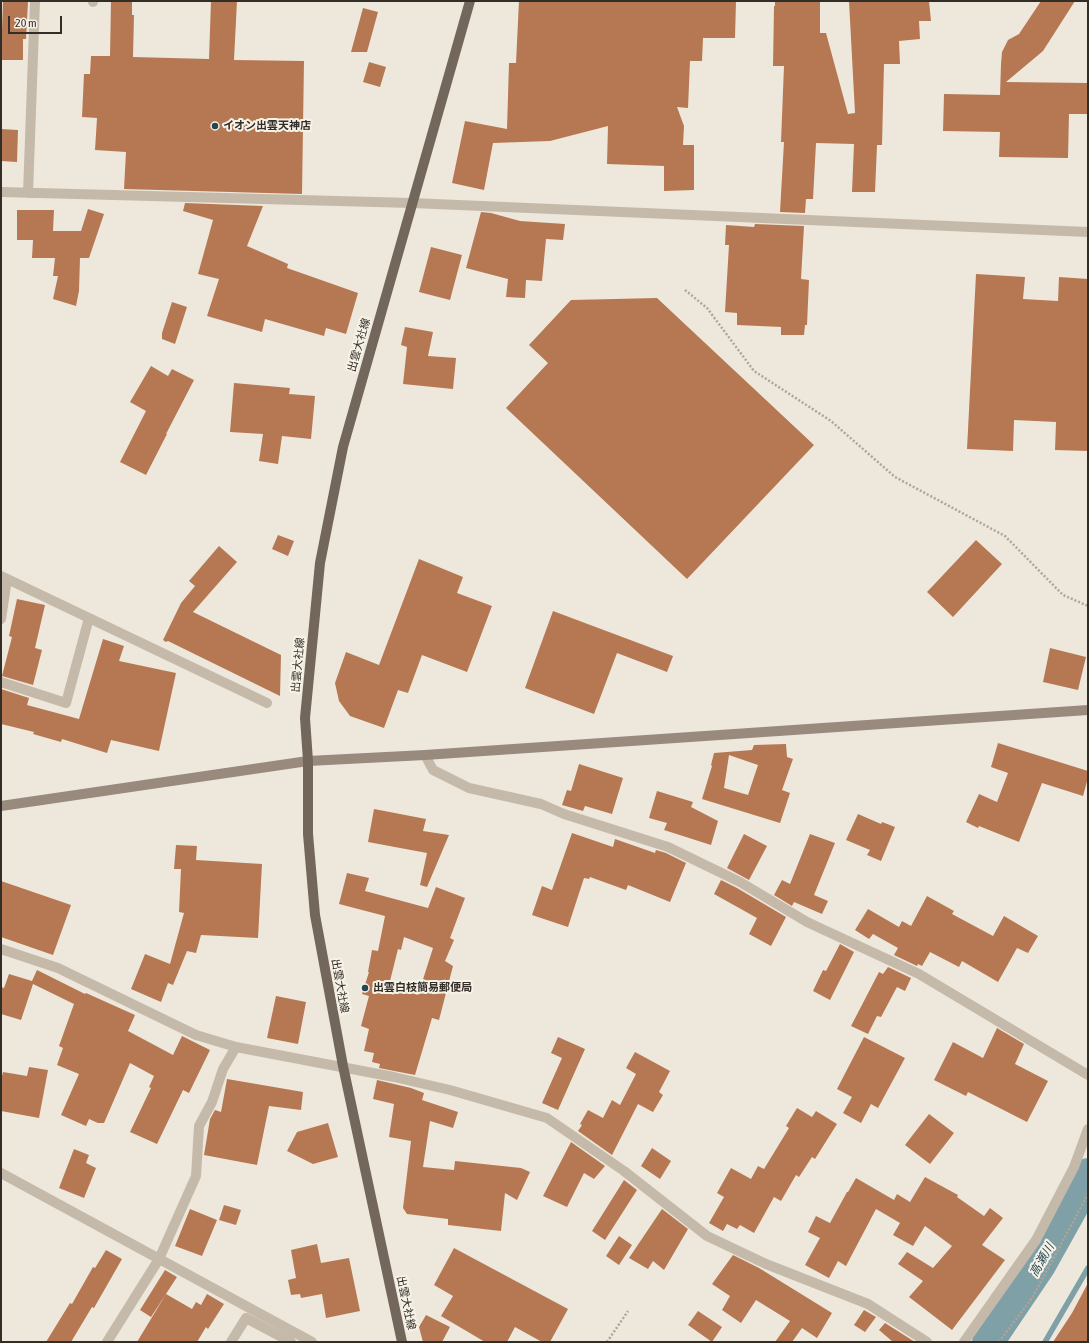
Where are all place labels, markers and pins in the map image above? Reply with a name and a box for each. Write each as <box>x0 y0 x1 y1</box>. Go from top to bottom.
place label: イオン出雲天神店 <box>223 119 311 133</box>
marker: イオン出雲天神店 <box>210 121 220 131</box>
place label: 出雲白枝簡易郵便局 <box>373 981 472 995</box>
marker: 出雲白枝簡易郵便局 <box>360 983 370 993</box>

